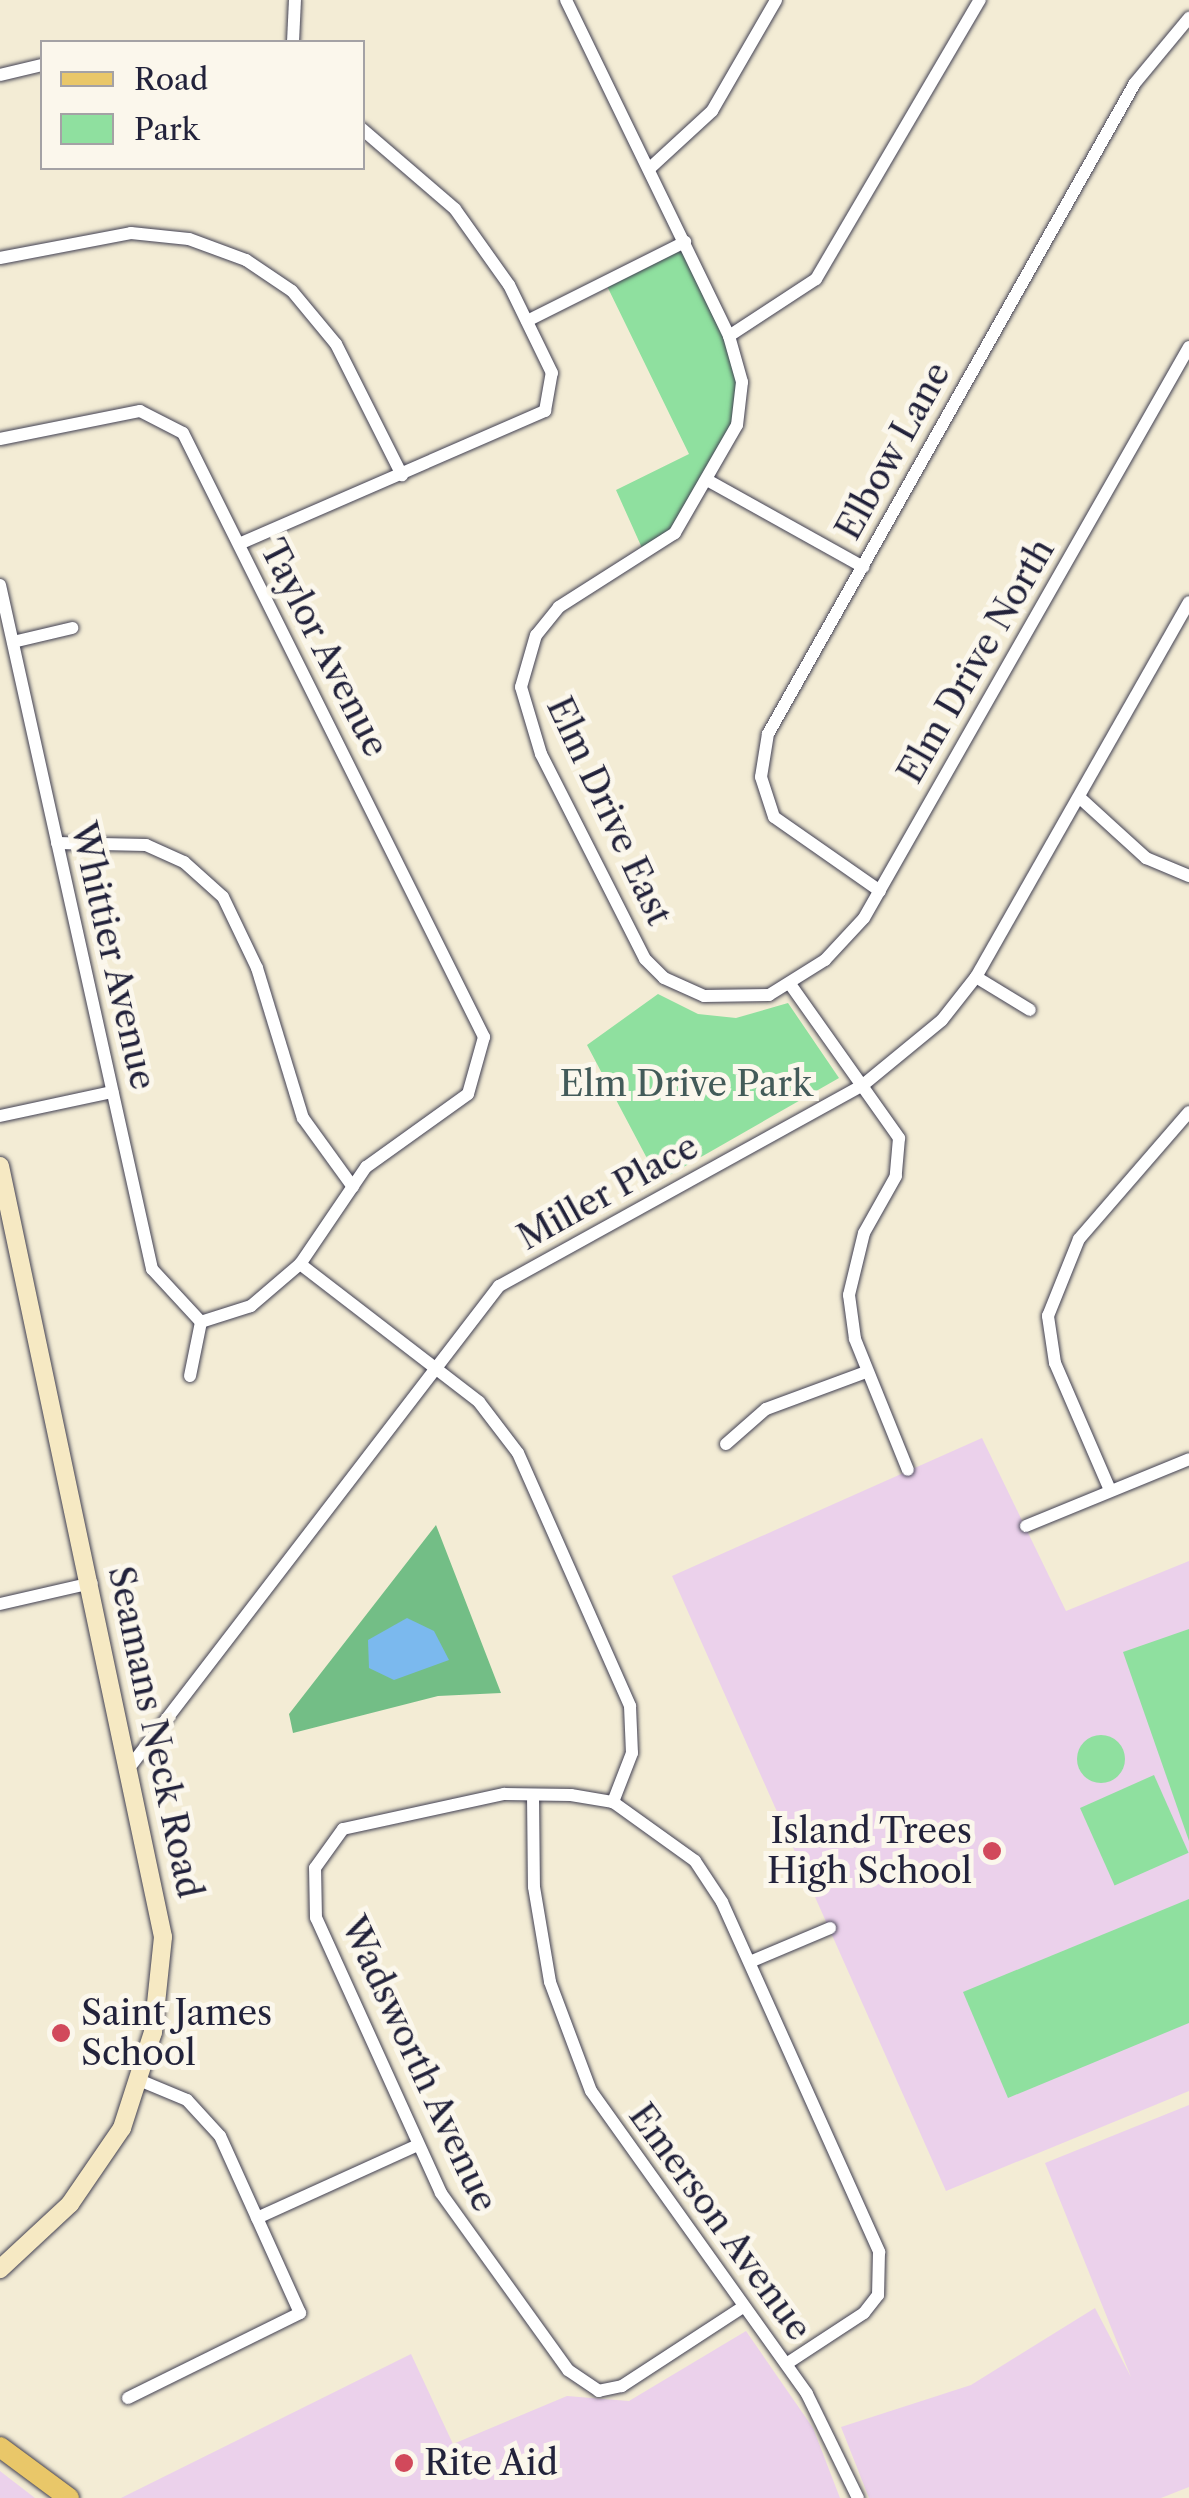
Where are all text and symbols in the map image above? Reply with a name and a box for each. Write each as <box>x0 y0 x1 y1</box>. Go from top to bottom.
legend <box>40 40 365 170</box>
text: Road <box>134 61 208 98</box>
text: Park <box>134 111 199 148</box>
street label: Elbow Lane <box>827 355 959 547</box>
street label: Elm Drive North <box>889 531 1063 791</box>
street label: Taylor Avenue <box>251 532 397 764</box>
street label: Elm Drive East <box>538 690 680 932</box>
street label: Whittier Avenue <box>62 817 164 1095</box>
park label: Elm Drive Park <box>560 1063 812 1105</box>
street label: Miller Place <box>510 1125 706 1259</box>
street label: Seamans Neck Road <box>99 1562 211 1902</box>
place label: Island Trees High School <box>767 1810 972 1892</box>
marker: Island Trees High School <box>981 1840 1003 1862</box>
street label: Wadsworth Avenue <box>332 1909 506 2219</box>
place label: Saint James School <box>81 1992 272 2074</box>
marker: Saint James School <box>50 2022 72 2044</box>
street label: Emerson Avenue <box>620 2095 820 2349</box>
place label: Rite Aid <box>424 2442 559 2484</box>
marker: Rite Aid <box>393 2452 415 2474</box>

